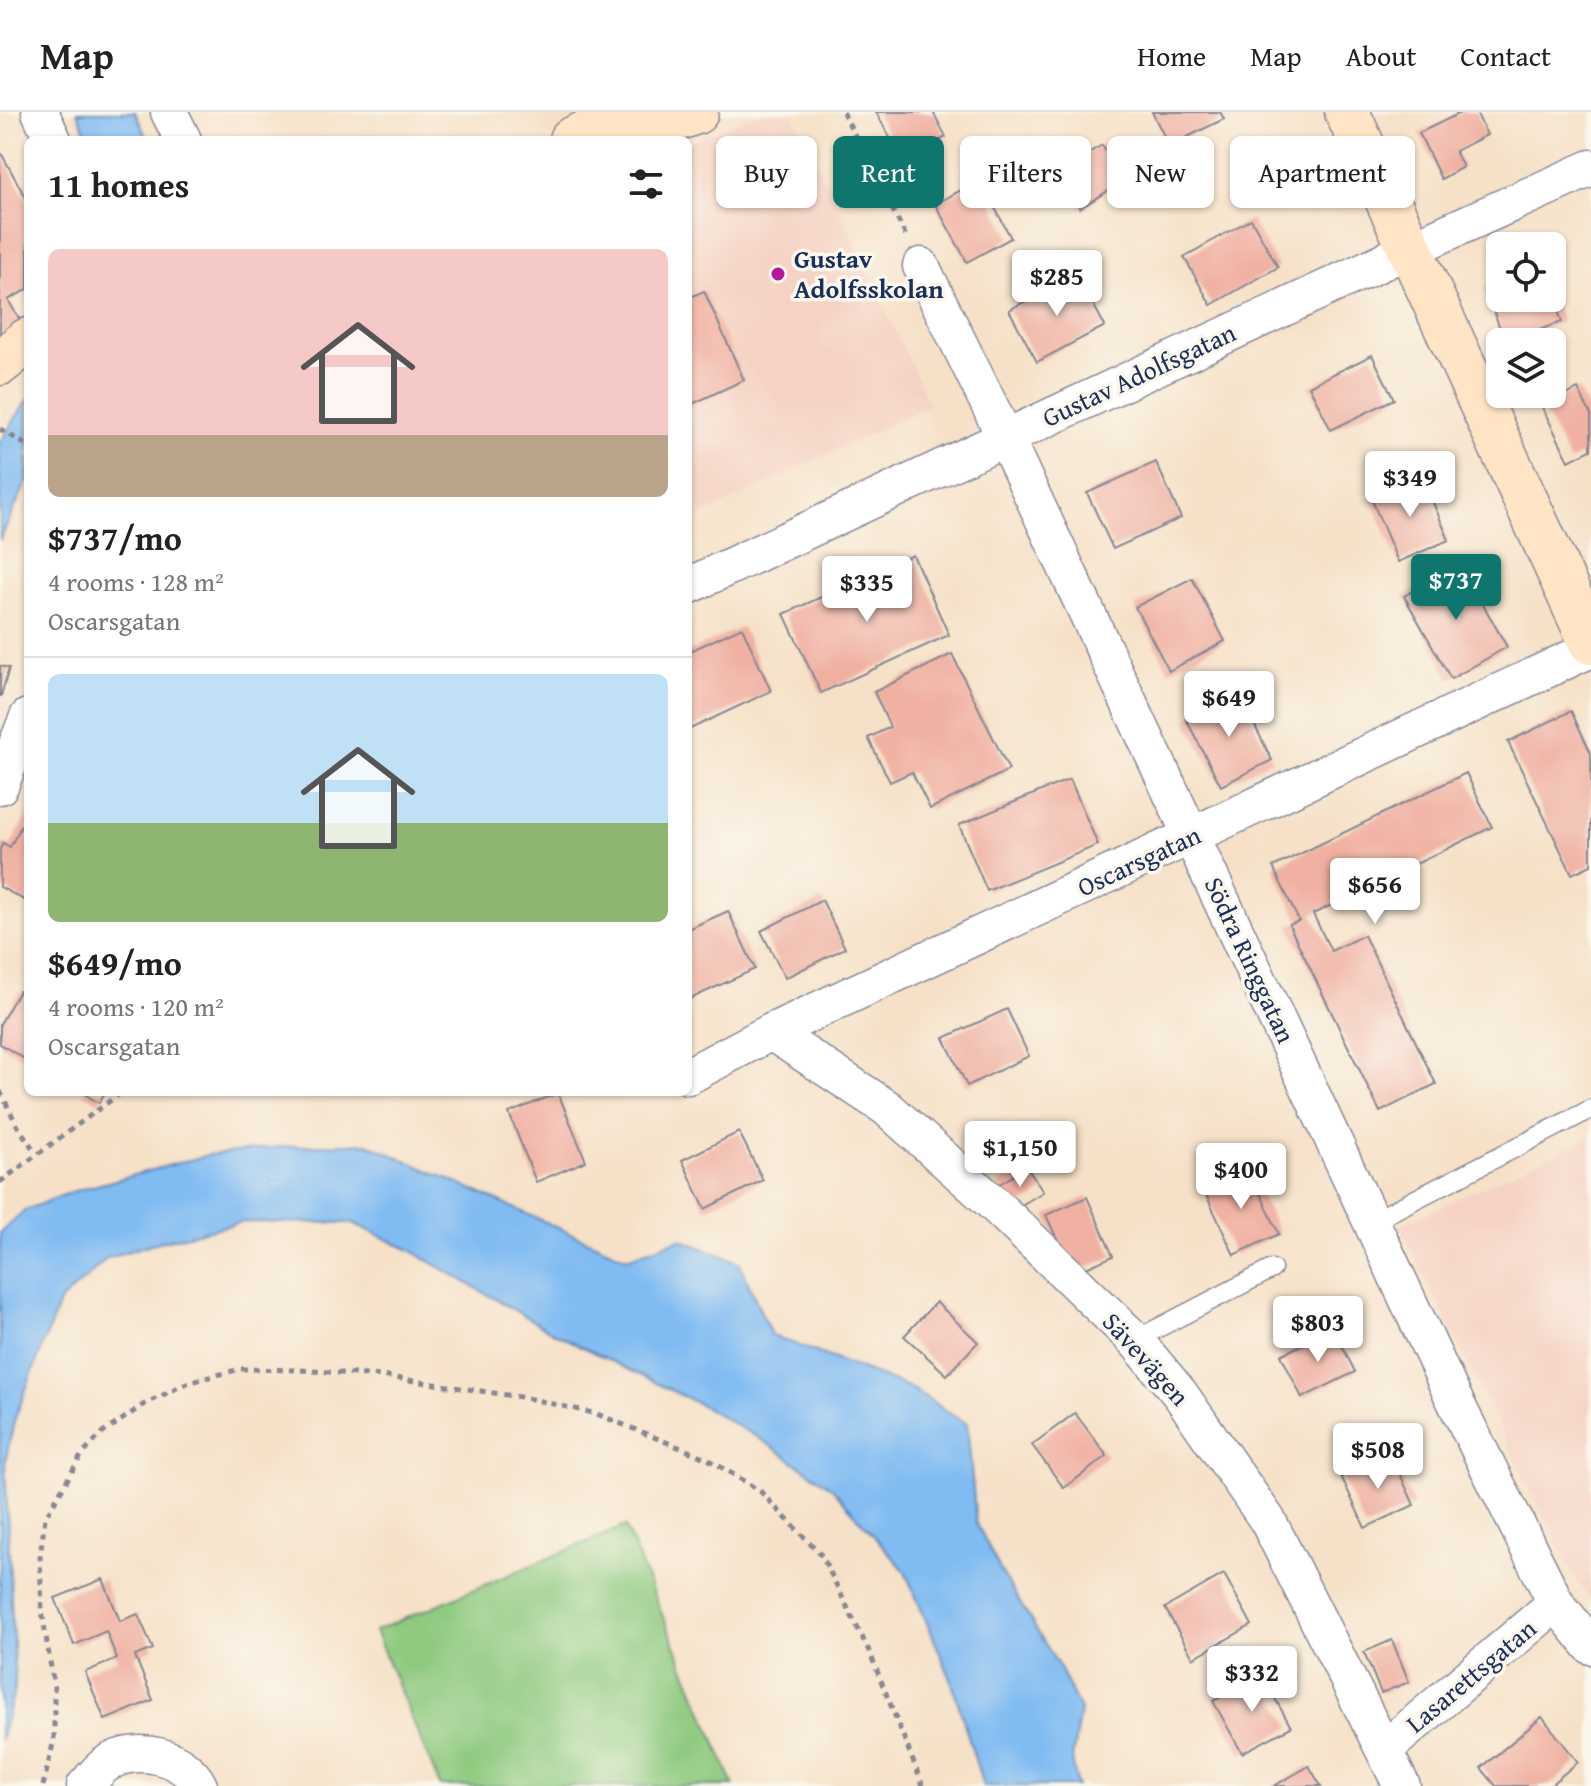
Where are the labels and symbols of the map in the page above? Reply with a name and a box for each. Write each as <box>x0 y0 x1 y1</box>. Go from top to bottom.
place label: Gustav Adolfsskolan <box>794 239 944 308</box>
pin: $285 <box>1010 250 1104 318</box>
marker: Gustav Adolfsskolan <box>769 265 787 283</box>
street label: Gustav Adolfsgatan <box>1036 312 1242 437</box>
pin: $349 <box>1363 451 1457 519</box>
pin: $737 <box>1409 554 1503 622</box>
pin: $335 <box>820 556 914 624</box>
pin: $649 <box>1182 671 1276 739</box>
street label: Oscarsgatan <box>1071 815 1207 906</box>
pin: $656 <box>1328 858 1422 926</box>
street label: Södra Ringgatan <box>1195 870 1306 1050</box>
pin: $1,150 <box>955 1121 1085 1189</box>
pin: $400 <box>1194 1143 1288 1211</box>
pin: $803 <box>1271 1296 1365 1364</box>
street label: Sävevägen <box>1094 1303 1199 1415</box>
pin: $508 <box>1331 1423 1425 1491</box>
street label: Lasarettsgatan <box>1397 1609 1545 1742</box>
pin: $332 <box>1205 1646 1299 1714</box>

